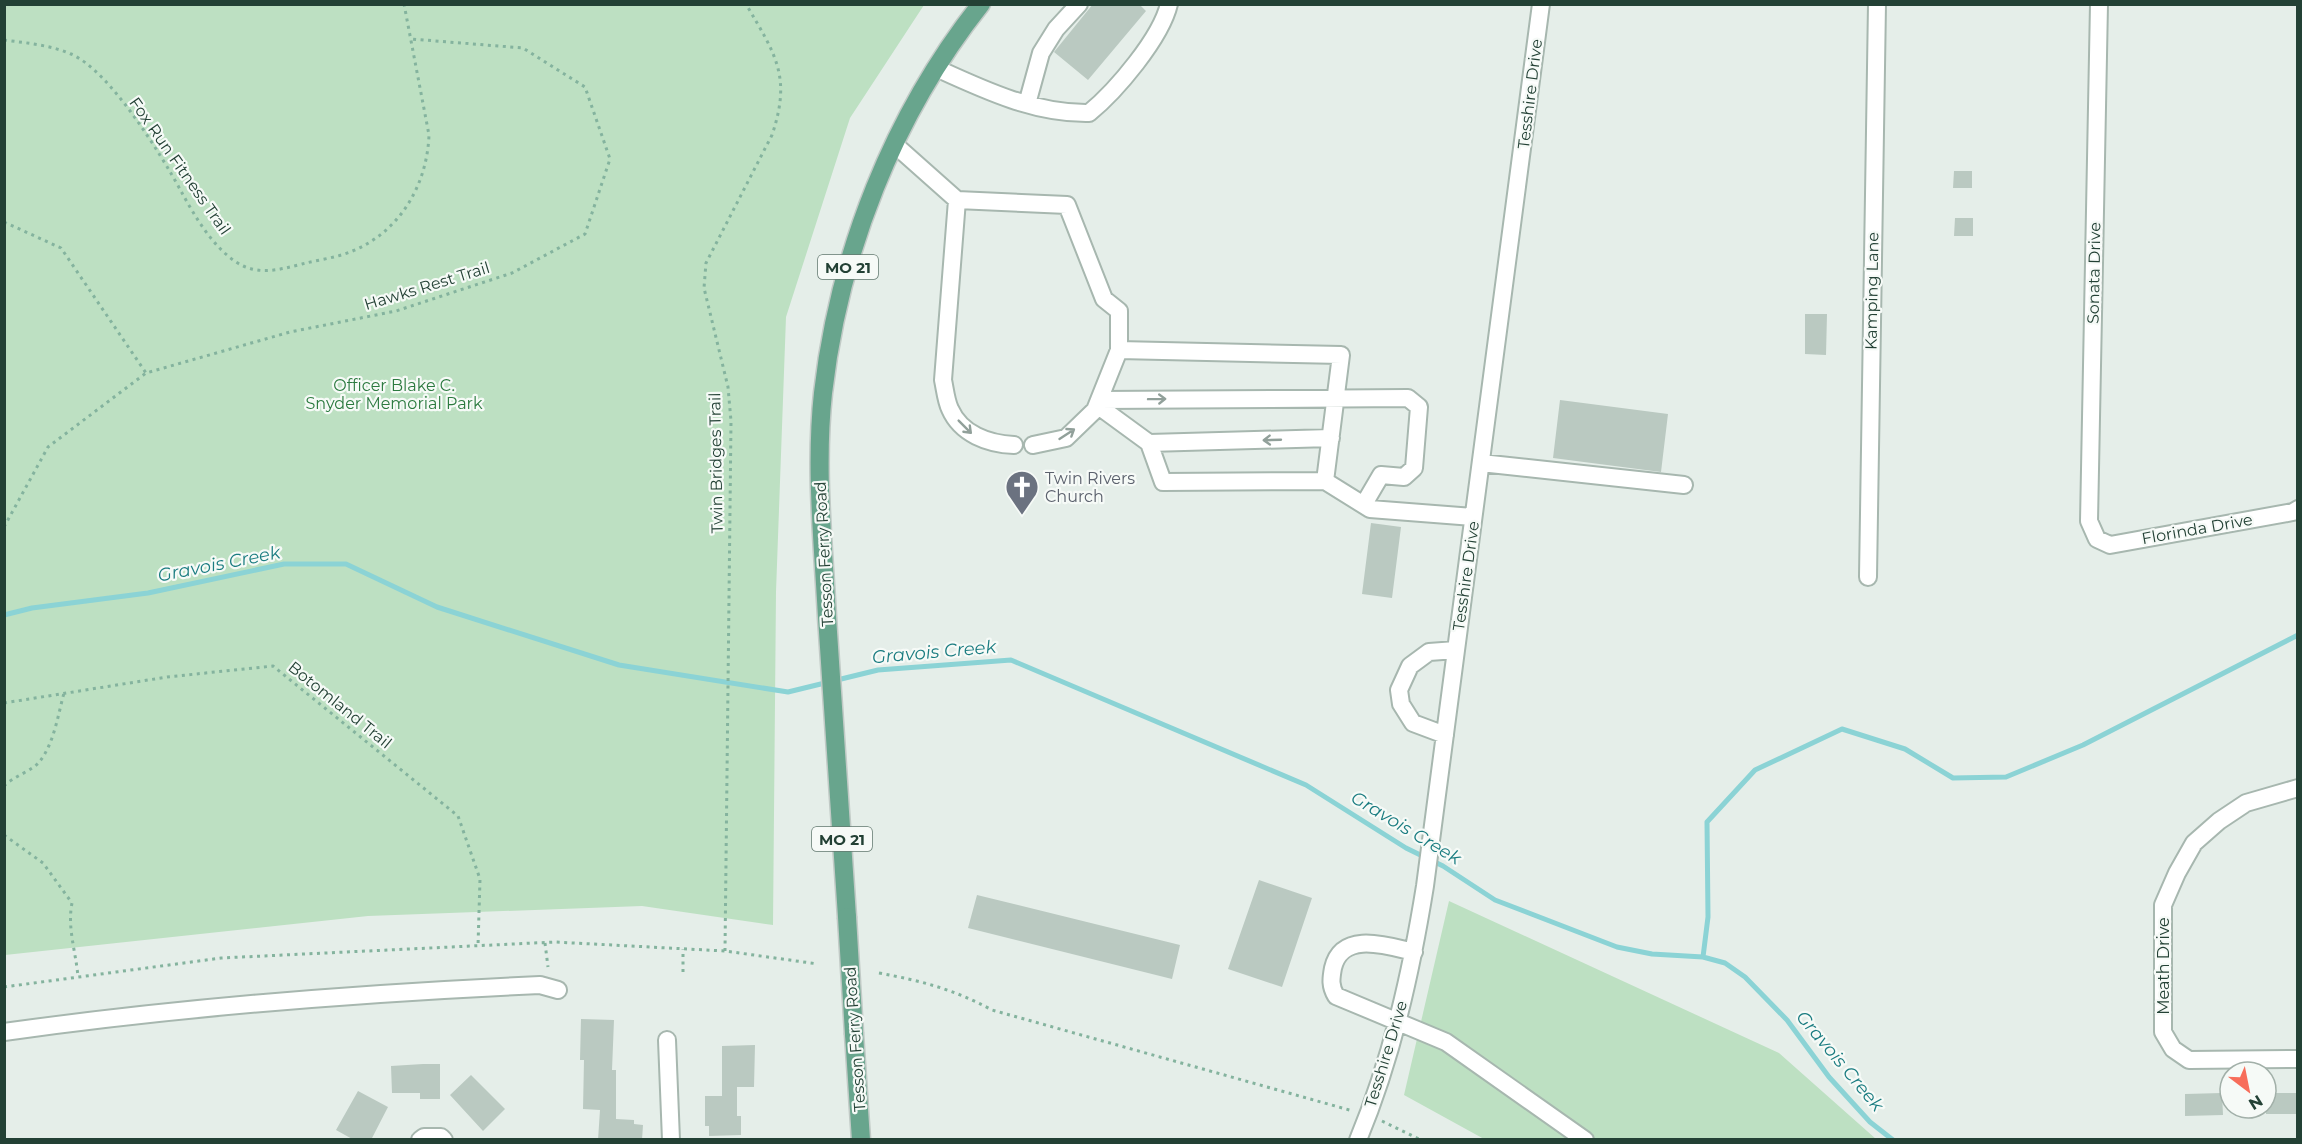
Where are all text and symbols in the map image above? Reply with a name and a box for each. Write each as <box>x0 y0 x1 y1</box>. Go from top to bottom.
street label: Tesshire Drive <box>1514 38 1546 150</box>
street label: Fox Run Fitness Trail <box>125 94 235 238</box>
street label: Sonata Drive <box>2084 222 2104 324</box>
street label: Kamping Lane <box>1861 232 1883 350</box>
road number: MO 21 <box>818 255 878 279</box>
street label: Hawks Rest Trail <box>362 258 492 314</box>
park label: Officer Blake C. Snyder Memorial Park <box>306 376 483 413</box>
street label: Twin Bridges Trail <box>705 392 727 534</box>
one-way arrow <box>1147 394 1167 405</box>
one-way arrow <box>958 420 973 434</box>
one-way arrow <box>1059 427 1076 440</box>
one-way arrow <box>1263 434 1283 445</box>
church icon: Twin Rivers Church <box>1004 469 1040 516</box>
place label: Twin Rivers Church <box>1045 469 1135 506</box>
street label: Tesson Ferry Road <box>811 481 837 627</box>
street label: Florinda Drive <box>2140 510 2254 548</box>
street label: Tesshire Drive <box>1449 520 1483 632</box>
water label: Gravois Creek <box>156 541 284 587</box>
water label: Gravois Creek <box>871 635 998 668</box>
street label: Botomland Trail <box>284 657 396 753</box>
water label: Gravois Creek <box>1347 786 1466 870</box>
road number: MO 21 <box>812 827 872 851</box>
street label: Meath Drive <box>2154 917 2173 1015</box>
street label: Tesson Ferry Road <box>840 966 870 1112</box>
street label: Tesshire Drive <box>1361 998 1411 1110</box>
water label: Gravois Creek <box>1792 1006 1889 1117</box>
north arrow <box>2218 1060 2278 1120</box>
text: N <box>2245 1091 2266 1114</box>

